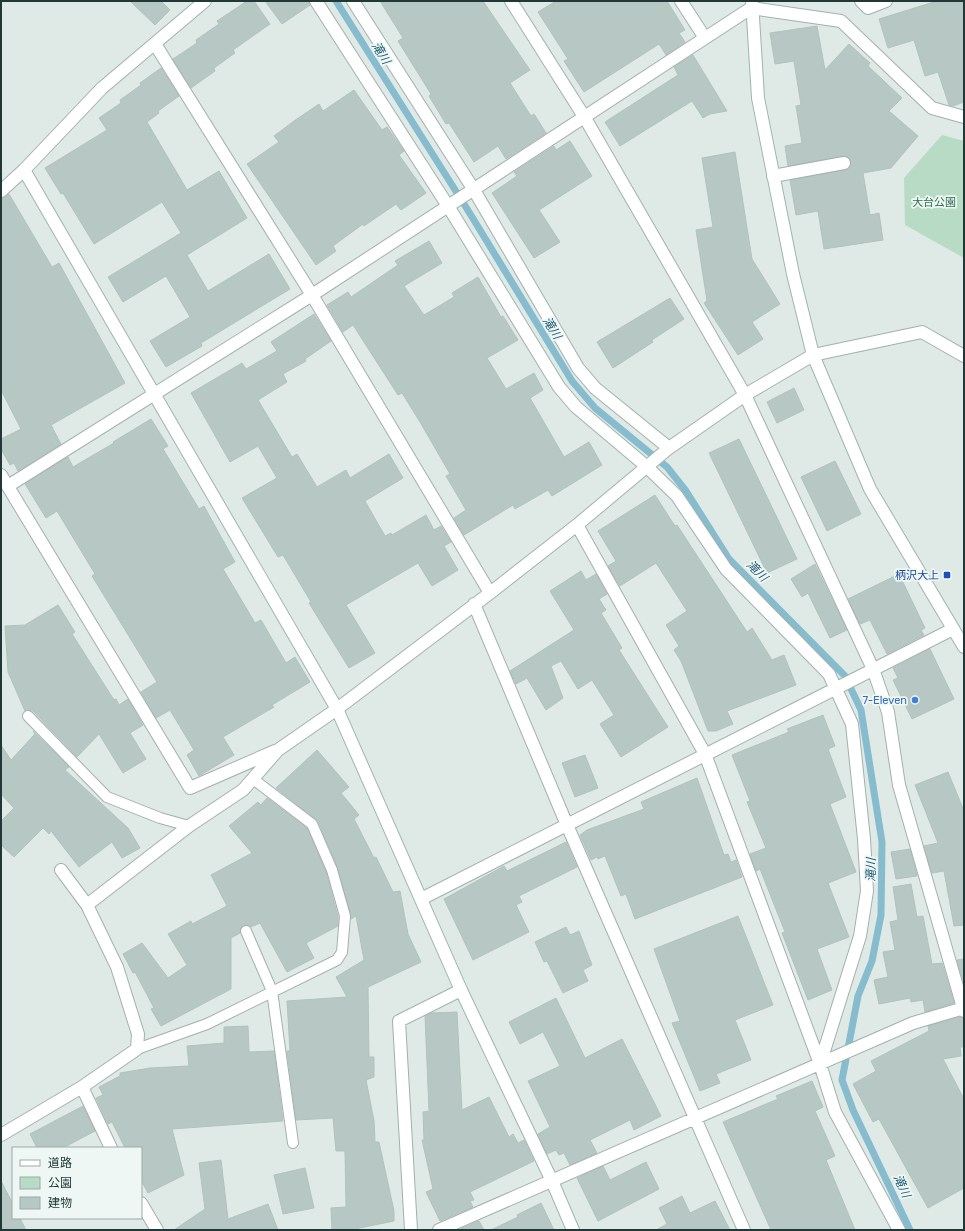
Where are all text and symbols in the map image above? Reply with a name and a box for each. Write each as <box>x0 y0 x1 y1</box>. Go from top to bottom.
water label: 滝川 <box>369 39 394 69</box>
park label: 大台公園 <box>912 196 956 209</box>
water label: 滝川 <box>540 314 565 344</box>
water label: 滝川 <box>744 558 772 586</box>
place label: 柄沢大上 <box>895 569 939 582</box>
marker: 柄沢大上 <box>942 570 952 580</box>
place label: 7-Eleven <box>862 694 907 707</box>
marker: 7-Eleven <box>910 695 920 705</box>
water label: 滝川 <box>864 856 878 882</box>
legend <box>12 1147 142 1219</box>
text: 道路 <box>48 1156 72 1170</box>
water label: 滝川 <box>891 1172 914 1202</box>
text: 公園 <box>48 1176 72 1190</box>
text: 建物 <box>48 1196 72 1210</box>

